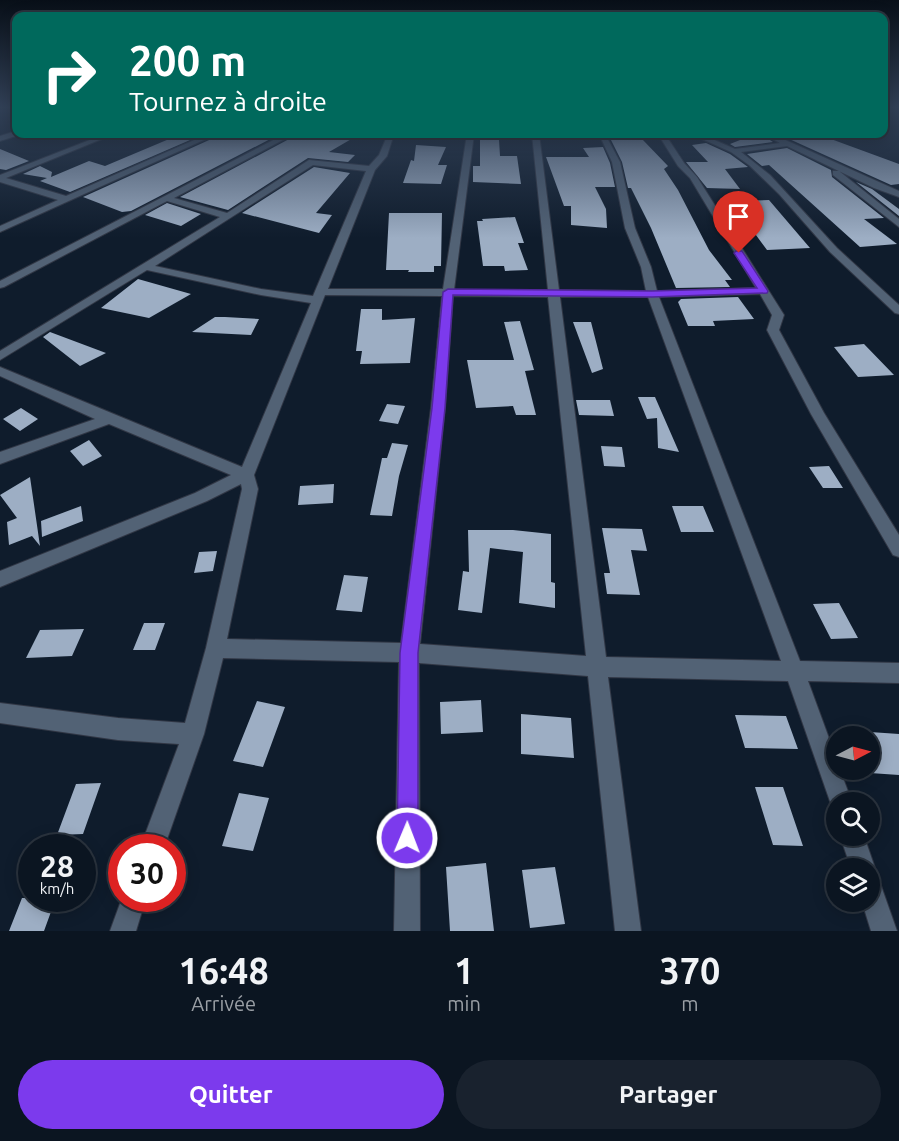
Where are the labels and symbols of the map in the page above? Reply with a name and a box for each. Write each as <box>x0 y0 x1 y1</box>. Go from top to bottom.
pin <box>713 191 764 253</box>
north arrow <box>826 726 880 780</box>
position arrow <box>375 806 439 870</box>
speed limit sign: 30 <box>108 834 186 912</box>

